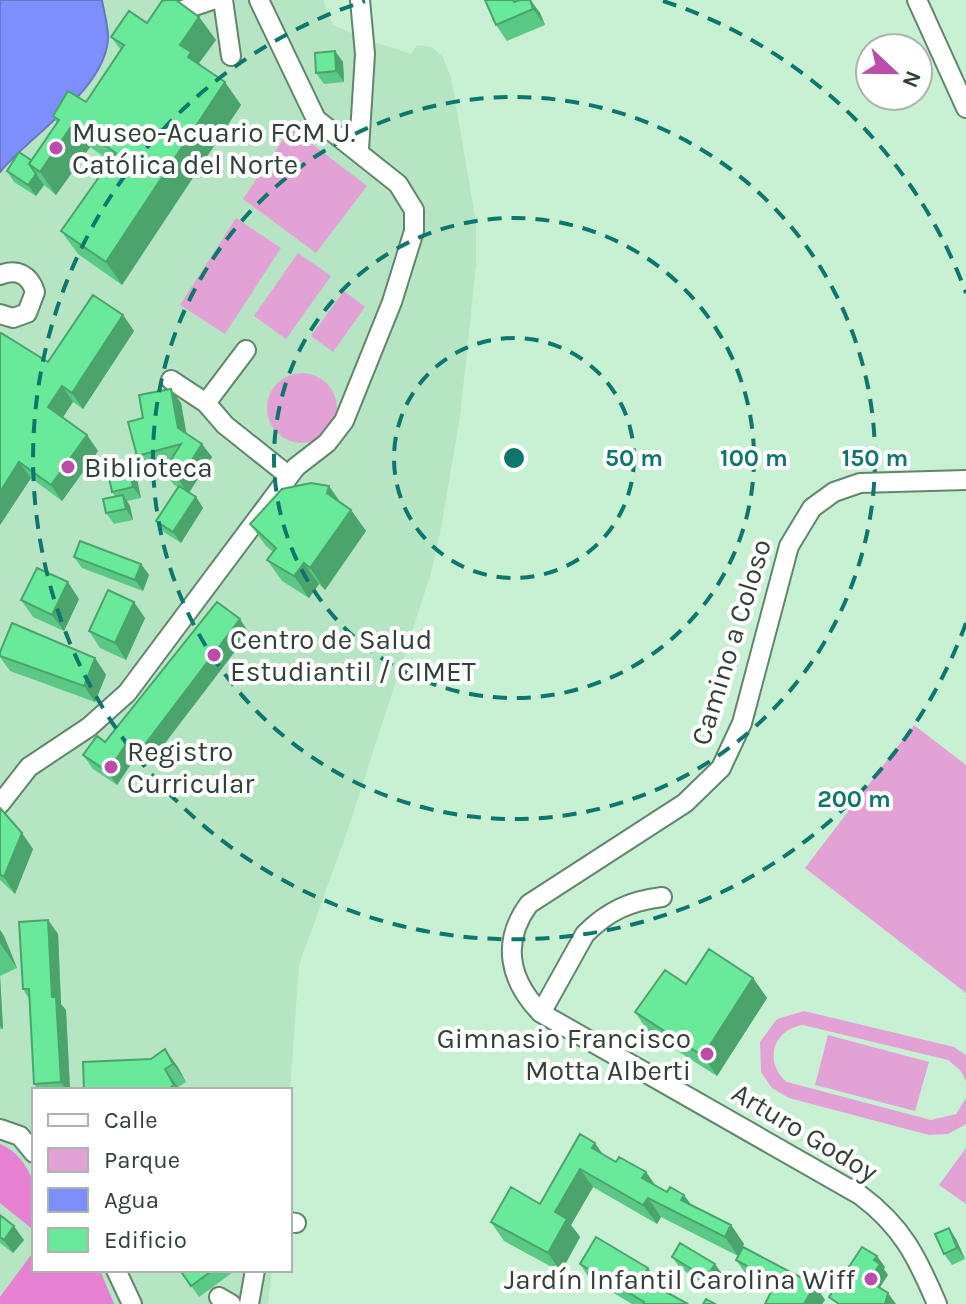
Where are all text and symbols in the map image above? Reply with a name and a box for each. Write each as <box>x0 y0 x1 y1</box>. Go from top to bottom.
north arrow <box>854 32 934 112</box>
text: N <box>897 67 927 91</box>
place label: Museo-Acuario FCM U. Católica del Norte <box>72 116 356 181</box>
marker: Museo-Acuario FCM U. Católica del Norte <box>47 139 65 157</box>
centre of rings <box>500 444 528 472</box>
text: 50 m <box>605 444 663 472</box>
text: 100 m <box>720 444 788 472</box>
text: 150 m <box>842 444 908 472</box>
place label: Biblioteca <box>84 451 213 484</box>
marker: Biblioteca <box>59 458 77 476</box>
street label: Camino a Coloso <box>684 535 778 749</box>
place label: Centro de Salud Estudiantil / CIMET <box>230 623 476 688</box>
marker: Centro de Salud Estudiantil / CIMET <box>205 646 223 664</box>
place label: Registro Curricular <box>127 735 255 800</box>
marker: Registro Curricular <box>102 758 120 776</box>
text: 200 m <box>817 785 891 813</box>
place label: Gimnasio Francisco Motta Alberti <box>437 1022 691 1087</box>
marker: Gimnasio Francisco Motta Alberti <box>698 1045 716 1063</box>
street label: Arturo Godoy <box>726 1076 884 1188</box>
legend <box>32 1088 292 1272</box>
text: Calle <box>104 1106 158 1134</box>
text: Parque <box>104 1146 180 1174</box>
text: Agua <box>104 1186 159 1214</box>
text: Edificio <box>104 1226 187 1254</box>
place label: Jardín Infantil Carolina Wiff <box>504 1263 855 1296</box>
marker: Jardín Infantil Carolina Wiff <box>862 1270 880 1288</box>

